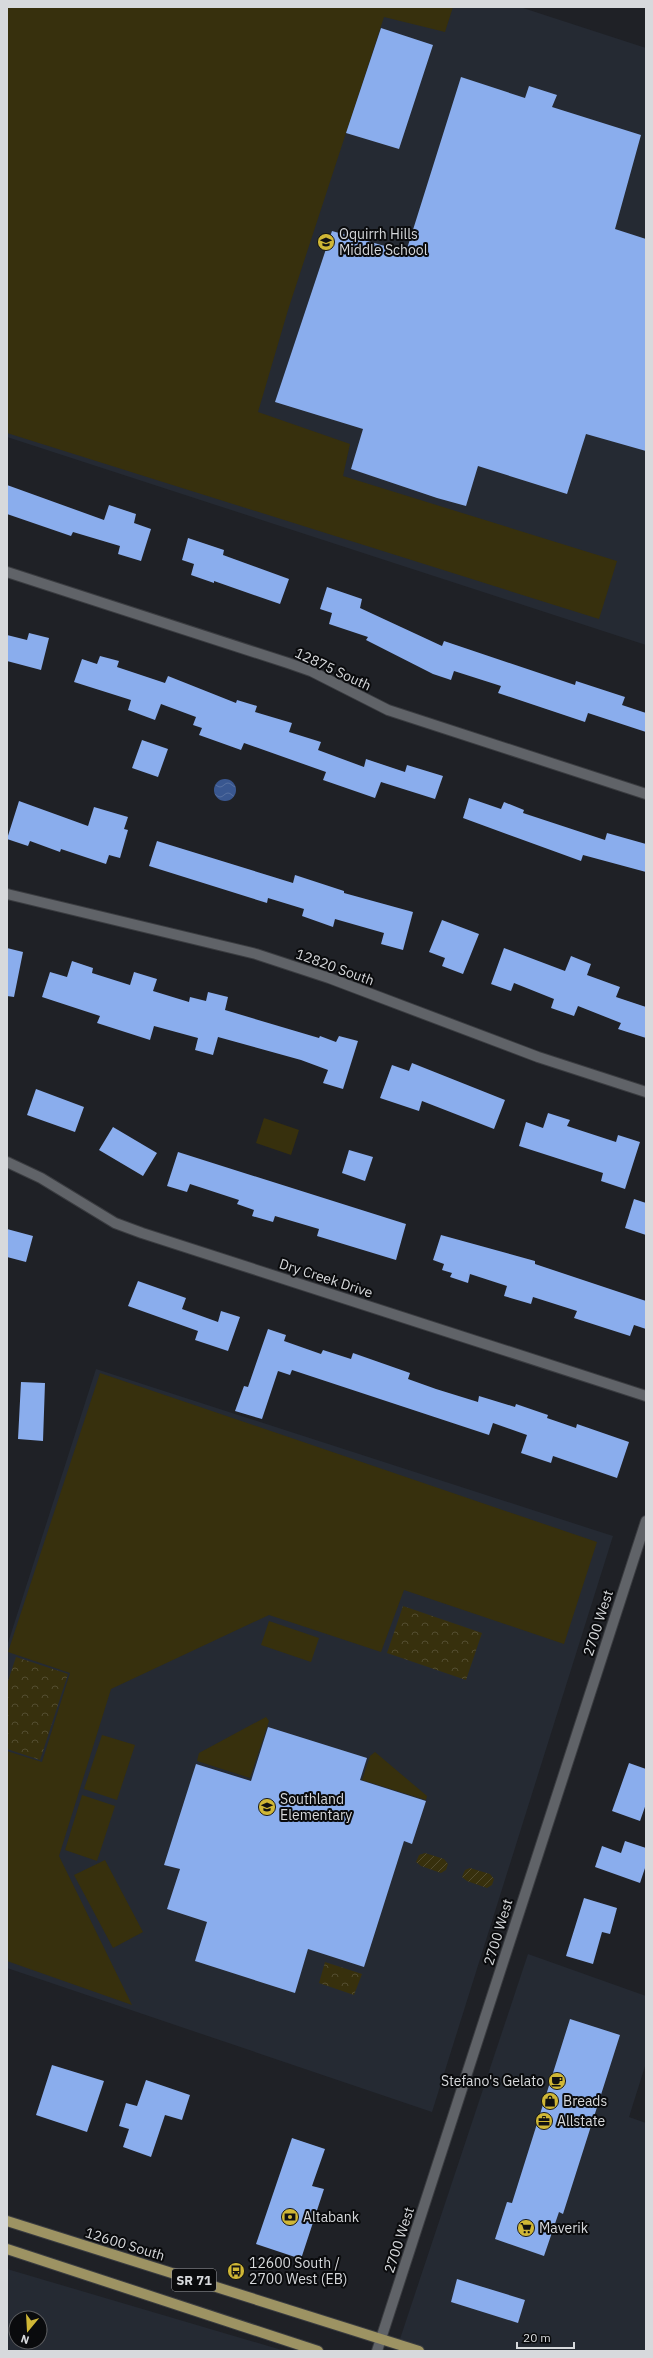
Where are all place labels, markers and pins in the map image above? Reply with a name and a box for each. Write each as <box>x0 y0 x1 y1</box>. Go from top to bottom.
place label: Oquirrh Hills Middle School <box>339 225 428 259</box>
school or university icon: Oquirrh Hills Middle School <box>316 232 336 252</box>
place label: Southland Elementary <box>280 1790 352 1824</box>
school or university icon: Southland Elementary <box>257 1797 277 1817</box>
cafe icon: Stefano's Gelato <box>547 2071 567 2091</box>
place label: Stefano's Gelato <box>441 2072 544 2090</box>
shop icon: Breads <box>540 2091 560 2111</box>
place label: Breads <box>563 2092 607 2110</box>
office icon: Allstate <box>534 2111 554 2131</box>
place label: Allstate <box>557 2112 605 2130</box>
bank icon: Altabank <box>280 2207 300 2227</box>
place label: Altabank <box>303 2208 360 2226</box>
supermarket icon: Maverik <box>516 2218 536 2238</box>
place label: Maverik <box>539 2219 589 2237</box>
place label: 12600 South / 2700 West (EB) <box>249 2254 347 2288</box>
bus stop icon: 12600 South / 2700 West (EB) <box>226 2261 246 2281</box>

